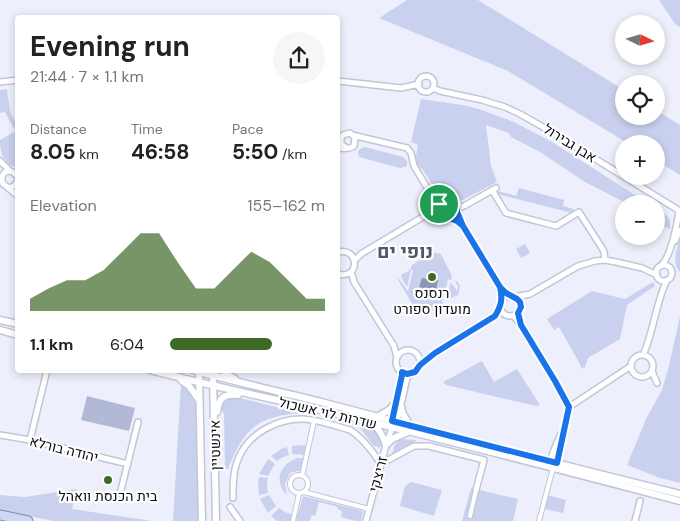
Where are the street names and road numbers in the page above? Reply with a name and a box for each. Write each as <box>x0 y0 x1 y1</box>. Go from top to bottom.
street label: אבן גבירול <box>540 120 600 166</box>
street label: שדרות לוי אשכול <box>277 393 379 433</box>
street label: אינשטיין <box>206 420 224 470</box>
street label: יהודה בורלא <box>28 432 100 466</box>
street label: זריצקי <box>365 454 391 494</box>

